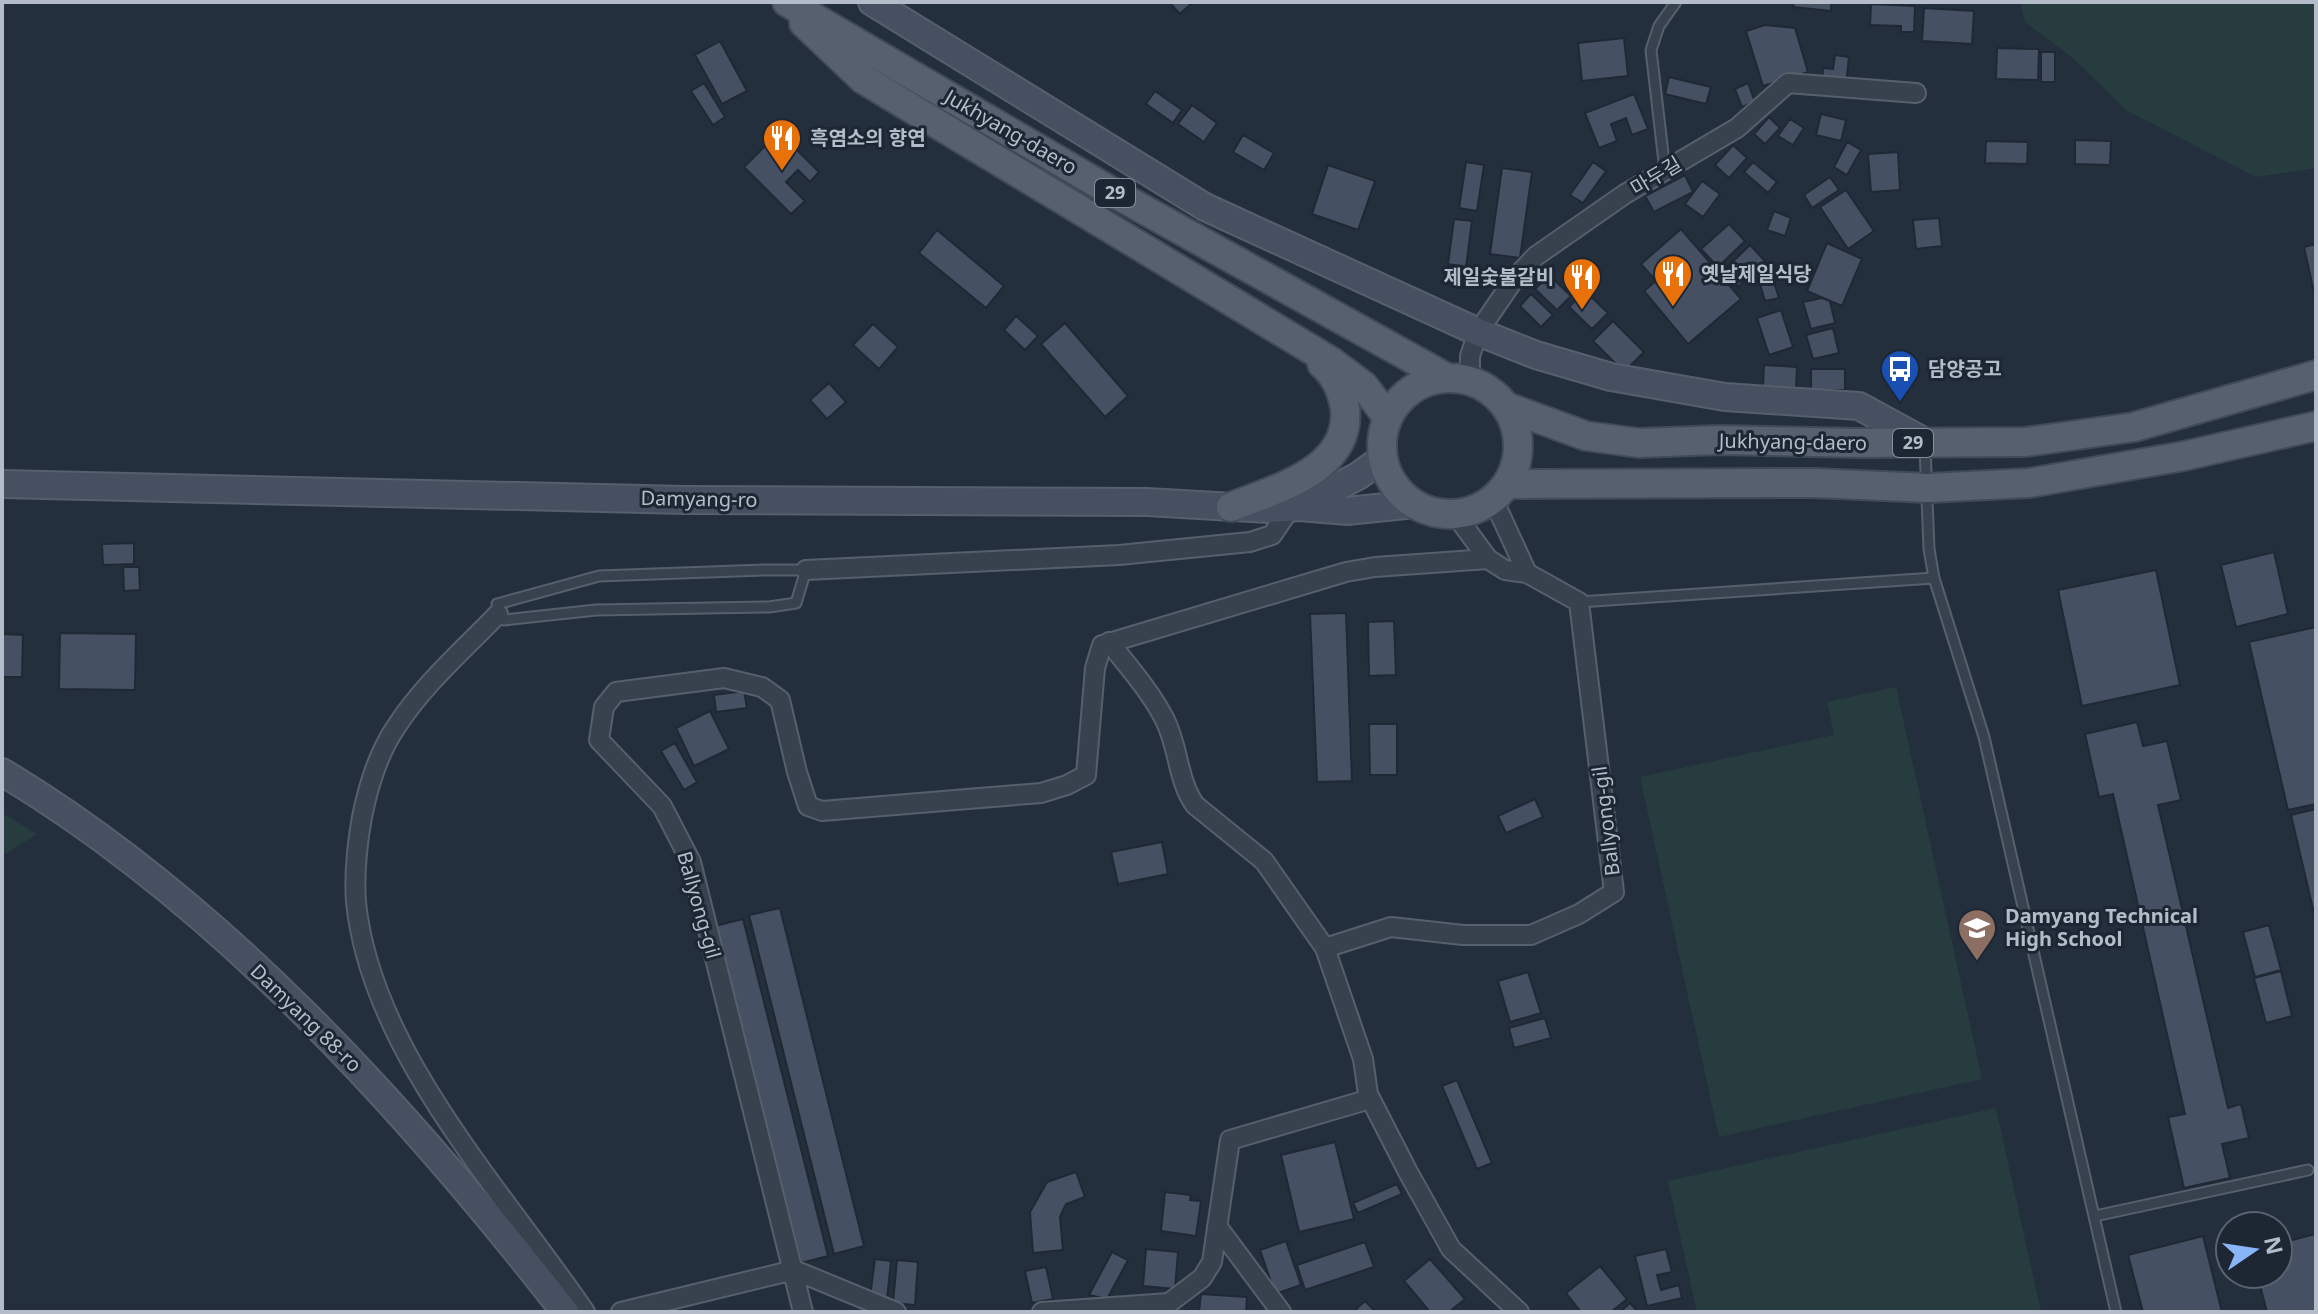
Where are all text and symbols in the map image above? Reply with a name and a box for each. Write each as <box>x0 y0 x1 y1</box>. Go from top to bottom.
street label: Jukhyang-daero <box>939 82 1082 180</box>
restaurant icon: 흑염소의 향연 <box>761 117 803 172</box>
place label: 흑염소의 향연 <box>810 124 926 151</box>
street label: 마두길 <box>1625 150 1686 201</box>
road number: 29 <box>1095 179 1135 207</box>
restaurant icon: 옛날제일식당 <box>1652 253 1694 308</box>
restaurant icon: 제일숯불갈비 <box>1561 256 1603 311</box>
place label: 옛날제일식당 <box>1701 260 1811 287</box>
place label: 제일숯불갈비 <box>1444 263 1554 290</box>
bus stop icon: 담양공고 <box>1879 348 1921 403</box>
place label: 담양공고 <box>1928 355 2002 382</box>
street label: Jukhyang-daero <box>1717 427 1867 456</box>
road number: 29 <box>1893 429 1933 457</box>
street label: Damyang-ro <box>640 484 758 513</box>
street label: Ballyong-gil <box>1585 765 1626 878</box>
street label: Ballyong-gil <box>671 848 728 962</box>
place label: Damyang Technical High School <box>2005 902 2198 952</box>
school or university icon: Damyang Technical High School <box>1956 907 1998 962</box>
street label: Damyang 88-ro <box>245 958 368 1078</box>
north arrow <box>2214 1210 2294 1290</box>
text: N <box>2258 1233 2291 1257</box>

